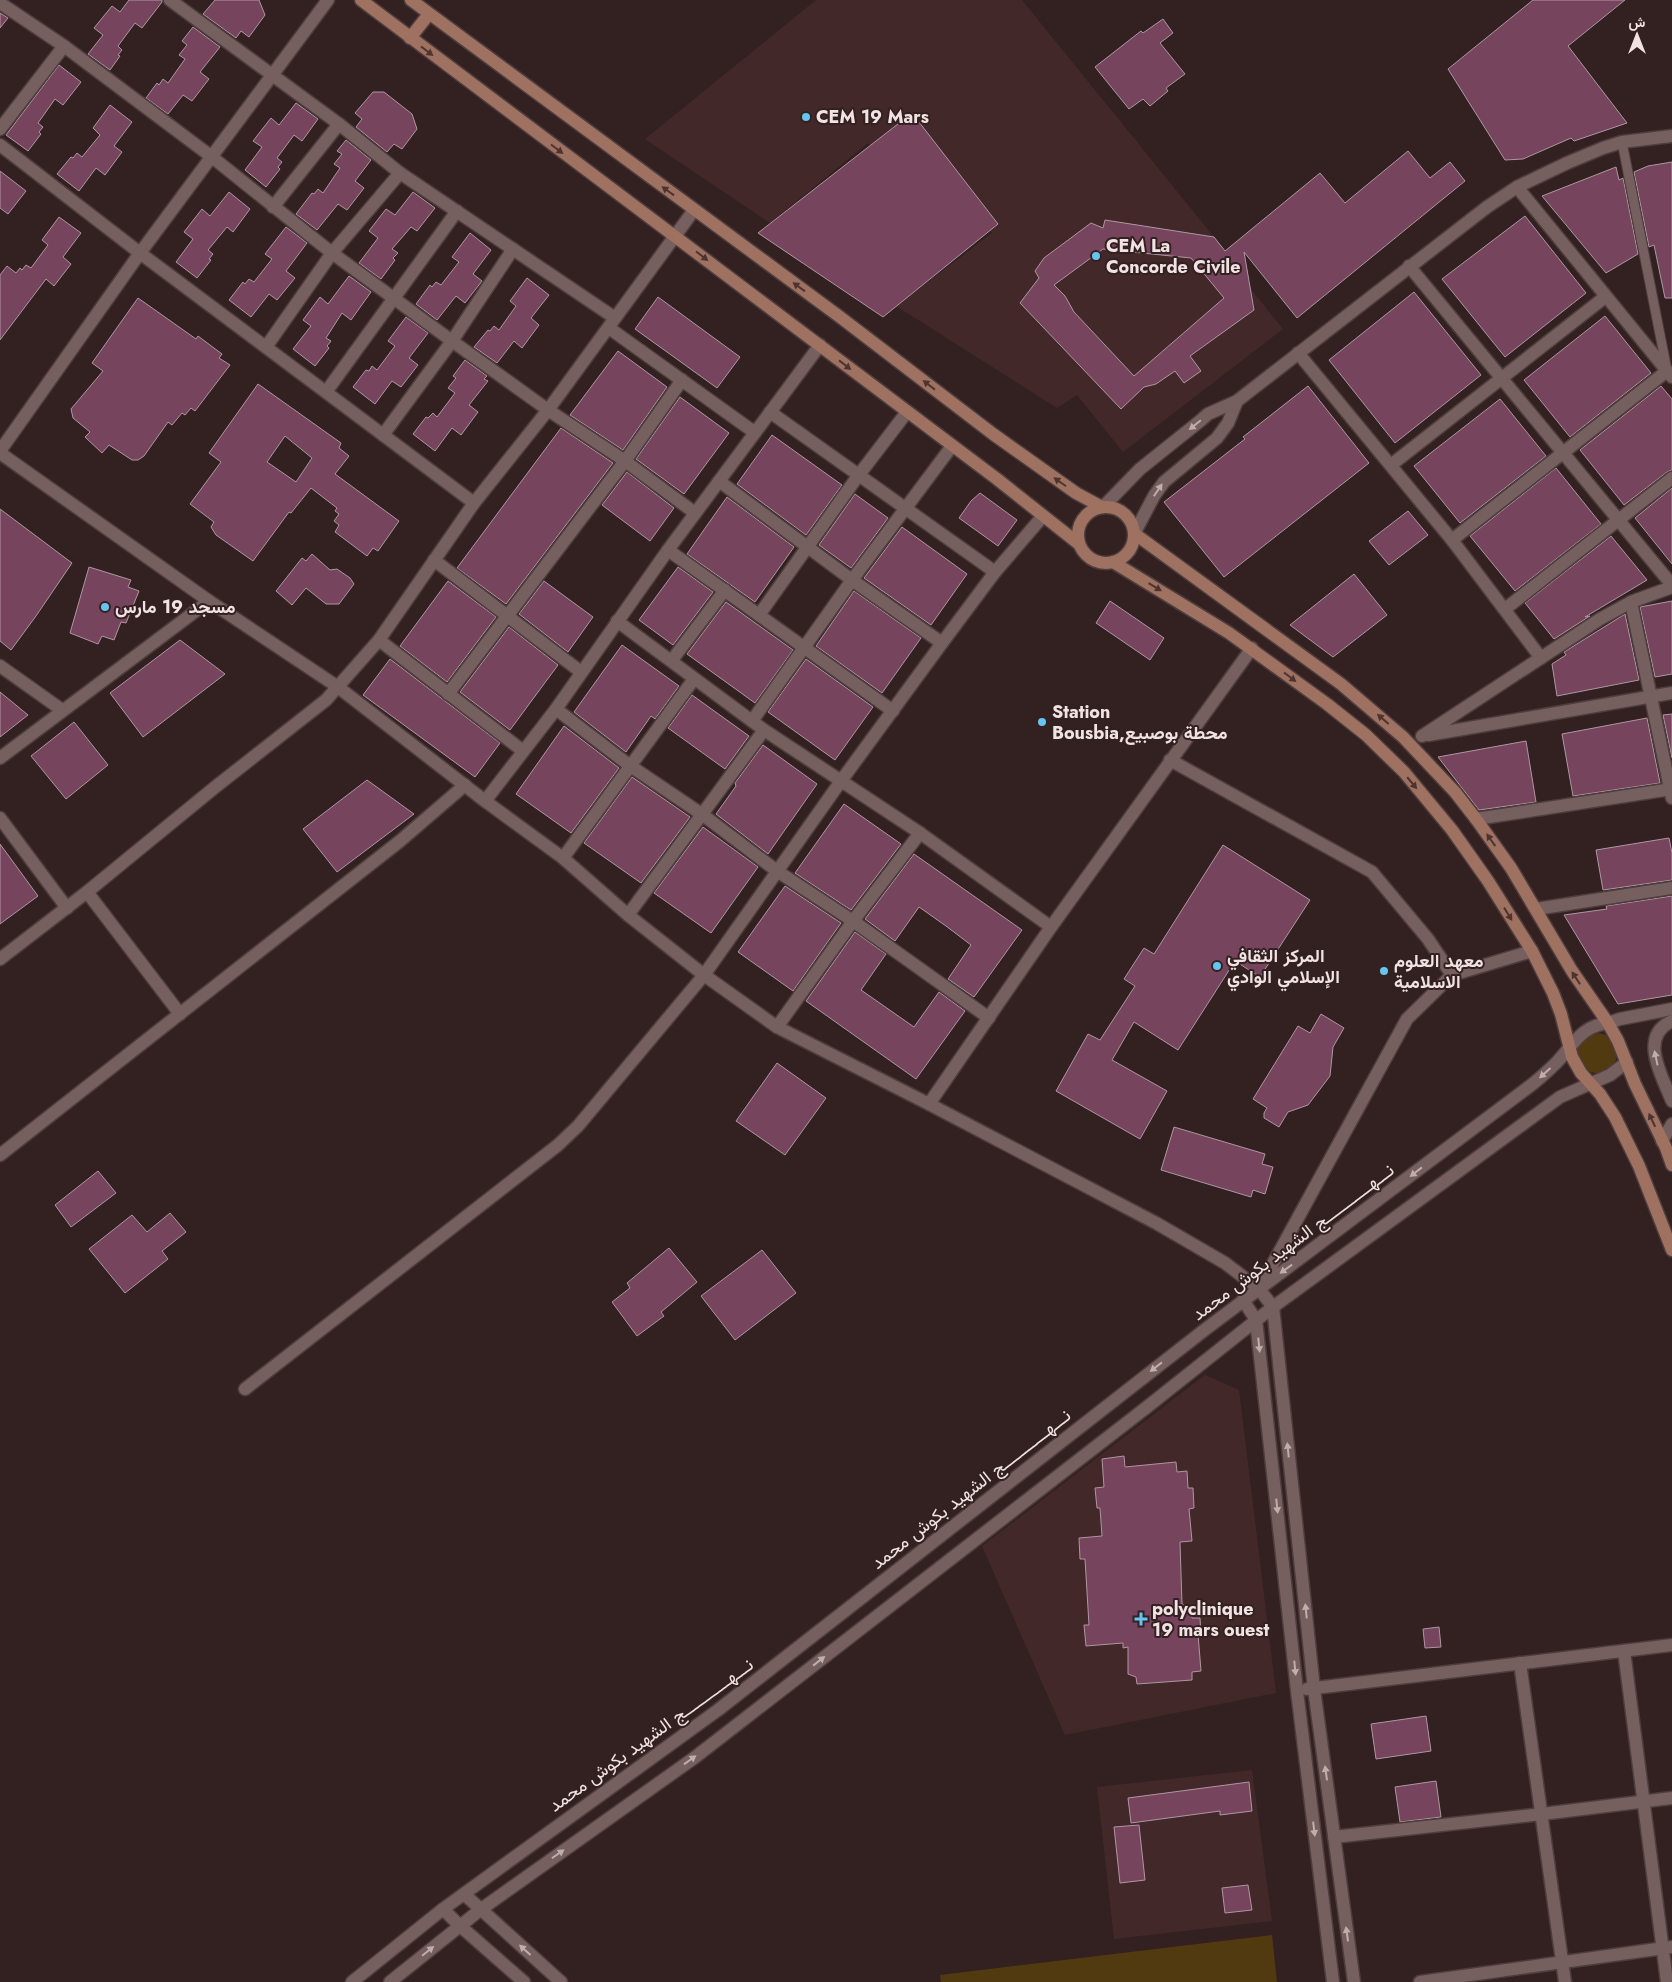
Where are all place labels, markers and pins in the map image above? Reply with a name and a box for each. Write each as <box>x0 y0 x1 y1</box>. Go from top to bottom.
place label: CEM 19 Mars <box>816 104 929 130</box>
marker: CEM 19 Mars <box>800 111 812 123</box>
place label: CEM La Concorde Civile <box>1106 233 1241 280</box>
marker: CEM La Concorde Civile <box>1090 250 1102 262</box>
place label: مسجد 19 مارس <box>115 594 236 620</box>
marker: مسجد 19 مارس <box>99 601 111 613</box>
place label: Station Bousbia,محطة بوصبيع <box>1052 699 1228 746</box>
marker: Station Bousbia,محطة بوصبيع <box>1036 716 1048 728</box>
place label: المركز الثقافي الإسلامي الوادي <box>1227 943 1340 992</box>
place label: معهد العلوم الاسلامية <box>1394 948 1484 995</box>
marker: المركز الثقافي الإسلامي الوادي <box>1211 960 1223 972</box>
marker: معهد العلوم الاسلامية <box>1378 965 1390 977</box>
place label: polyclinique 19 mars ouest <box>1152 1596 1270 1643</box>
marker: polyclinique 19 mars ouest <box>1134 1612 1148 1626</box>

